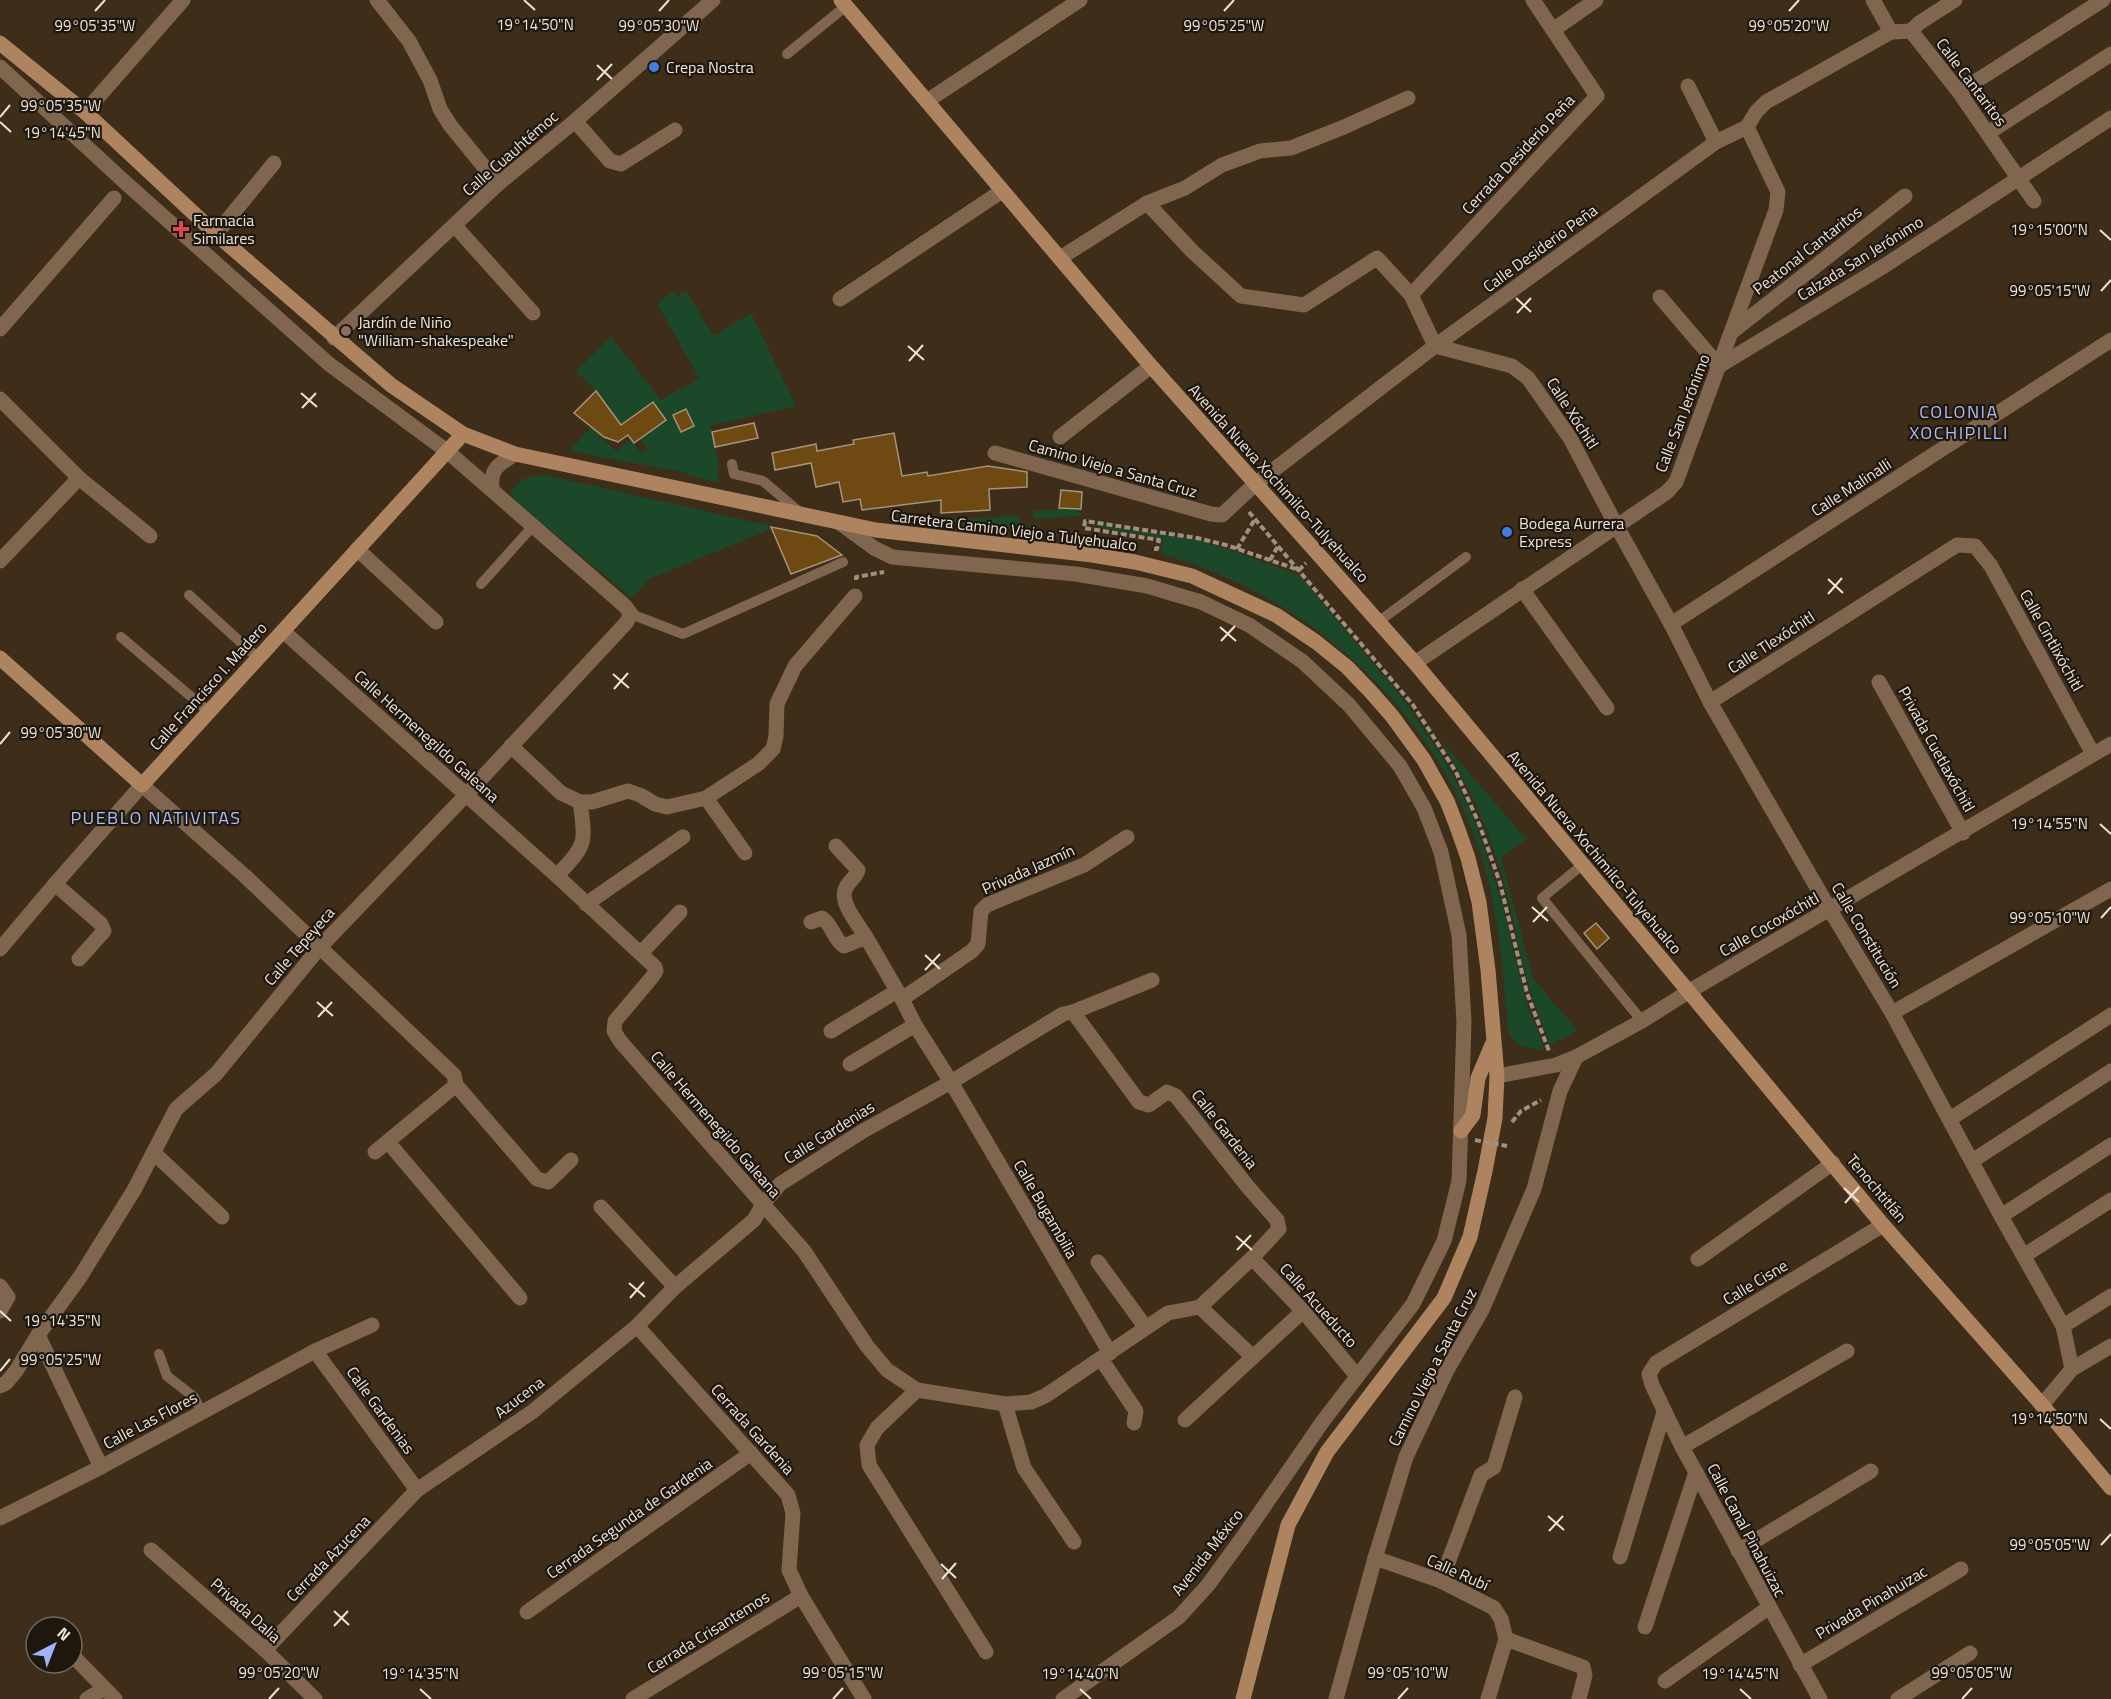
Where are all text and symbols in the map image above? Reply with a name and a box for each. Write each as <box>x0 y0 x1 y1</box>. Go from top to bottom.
text: 19°14'50"N <box>496 13 574 36</box>
text: 99°05'35"W <box>55 14 135 37</box>
text: 99°05'30"W <box>619 14 699 37</box>
text: 99°05'25"W <box>1184 14 1264 37</box>
text: 99°05'20"W <box>1749 14 1829 37</box>
street label: Calle Cantaritos <box>1931 33 2013 131</box>
place label: Crepa Nostra <box>666 55 754 79</box>
marker: Crepa Nostra <box>647 60 661 74</box>
street label: Cerrada Desiderio Peña <box>1456 89 1580 219</box>
text: 99°05'35"W <box>21 94 101 117</box>
street label: Calle Cuauhtémoc <box>457 104 563 202</box>
text: 19°14'45"N <box>23 121 101 144</box>
street label: Calle Desiderio Peña <box>1478 198 1602 298</box>
street label: Peatonal Cantaritos <box>1747 200 1867 300</box>
place label: Farmacia Similares <box>193 208 255 250</box>
street label: Calzada San Jerónimo <box>1792 209 1928 307</box>
text: 19°15'00"N <box>2010 218 2088 241</box>
marker: Farmacia Similares <box>174 222 188 236</box>
text: 99°05'15"W <box>2010 279 2090 302</box>
place label: Jardín de Niño "William-shakespeake" <box>358 310 514 352</box>
marker: Jardín de Niño "William-shakespeake" <box>339 324 353 338</box>
street label: Calle San Jerónimo <box>1648 350 1716 476</box>
street label: Calle Xóchitl <box>1541 372 1605 454</box>
street label: Avenida Nueva Xochimilco-Tulyehualco <box>1183 378 1375 588</box>
district label: COLONIA XOCHIPILLI <box>1909 398 2009 446</box>
street label: Camino Viejo a Santa Cruz <box>1026 432 1200 504</box>
street label: Calle Malinalli <box>1806 452 1896 522</box>
street label: Carretera Camino Viejo a Tulyehualco <box>890 503 1138 557</box>
place label: Bodega Aurrera Express <box>1519 511 1624 553</box>
marker: Bodega Aurrera Express <box>1500 525 1514 539</box>
street label: Calle Cintlixóchitl <box>2014 585 2090 695</box>
street label: Calle Tlexóchitl <box>1723 605 1819 679</box>
street label: Calle Francisco I. Madero <box>144 616 272 756</box>
street label: Calle Hermenegildo Galeana <box>349 664 505 808</box>
street label: Privada Cuetlaxóchitl <box>1892 682 1982 816</box>
text: 99°05'30"W <box>21 721 101 744</box>
street label: Avenida Nueva Xochimilco-Tulyehualco <box>1502 745 1688 959</box>
district label: PUEBLO NATIVITAS <box>70 804 242 831</box>
text: 19°14'55"N <box>2010 812 2088 835</box>
street label: Privada Jazmín <box>978 838 1078 900</box>
street label: Calle Constitución <box>1826 878 1908 992</box>
street label: Calle Cocoxóchitl <box>1715 886 1823 962</box>
street label: Calle Tepeyeca <box>258 901 340 991</box>
text: 99°05'10"W <box>2010 906 2090 929</box>
street label: Calle Hermenegildo Galeana <box>645 1045 787 1203</box>
street label: Calle Gardenia <box>1186 1084 1264 1174</box>
street label: Calle Gardenias <box>779 1095 879 1169</box>
street label: Tenochtitlán <box>1841 1149 1913 1227</box>
street label: Calle Bugambilia <box>1008 1155 1084 1263</box>
street label: Calle Cisne <box>1718 1253 1792 1311</box>
street label: Calle Acueducto <box>1274 1257 1364 1353</box>
street label: Camino Viejo a Santa Cruz <box>1382 1284 1482 1450</box>
text: 19°14'35"N <box>23 1309 101 1332</box>
text: 99°05'25"W <box>21 1348 101 1371</box>
street label: Calle Gardenias <box>341 1361 421 1459</box>
street label: Azucena <box>489 1370 549 1424</box>
street label: Cerrada Gardenia <box>705 1378 801 1480</box>
street label: Calle Las Flores <box>99 1385 201 1455</box>
text: 19°14'50"N <box>2010 1407 2088 1430</box>
street label: Cerrada Segunda de Gardenia <box>541 1451 717 1585</box>
street label: Calle Canal Pinahuizac <box>1701 1459 1793 1601</box>
street label: Avenida México <box>1165 1503 1249 1601</box>
street label: Cerrada Azucena <box>280 1509 376 1607</box>
text: 99°05'05"W <box>2010 1533 2090 1556</box>
street label: Calle Rubí <box>1423 1548 1494 1597</box>
street label: Privada Pinahuizac <box>1811 1559 1931 1645</box>
street label: Privada Dalia <box>205 1572 287 1648</box>
street label: Cerrada Crisantemos <box>642 1585 774 1679</box>
north arrow <box>24 1615 84 1675</box>
text: N <box>52 1621 76 1646</box>
text: 99°05'20"W <box>239 1661 319 1684</box>
text: 99°05'15"W <box>803 1661 883 1684</box>
text: 99°05'10"W <box>1368 1661 1448 1684</box>
text: 99°05'05"W <box>1932 1661 2012 1684</box>
text: 19°14'35"N <box>381 1662 459 1685</box>
text: 19°14'40"N <box>1041 1662 1119 1685</box>
text: 19°14'45"N <box>1701 1662 1779 1685</box>

